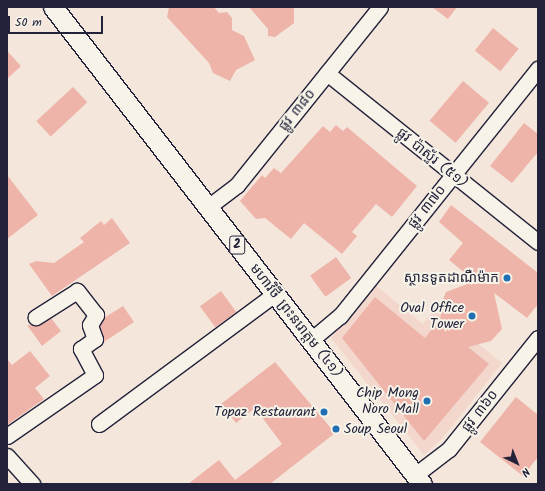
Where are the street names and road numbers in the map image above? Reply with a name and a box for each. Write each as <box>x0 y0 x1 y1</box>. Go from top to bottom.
street label: ផ្លូវ ៣៨០ <box>275 86 319 134</box>
street label: ផ្លូវ ប៉ាស្ទ័រ (៥១) <box>393 124 471 192</box>
street label: ផ្លូវ ៣៧០ <box>404 182 450 232</box>
road number: 2 <box>229 234 245 256</box>
street label: មហាវិថី ព្រះនរោត្តម (៤១) <box>246 261 346 381</box>
street label: ផ្លូវ ៣៦០ <box>458 387 502 435</box>

